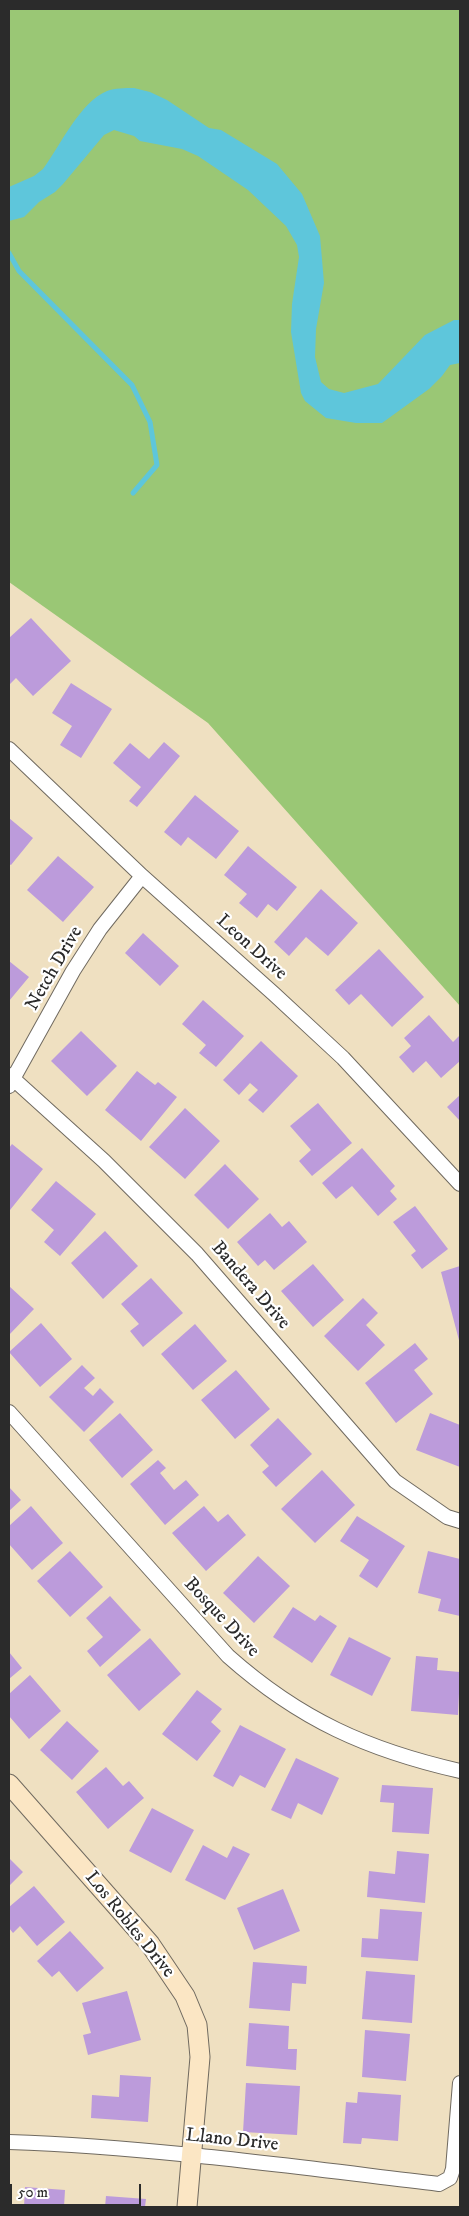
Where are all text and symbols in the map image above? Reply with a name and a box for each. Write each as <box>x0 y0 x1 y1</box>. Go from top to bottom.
street label: Leon Drive <box>211 910 291 986</box>
street label: Netch Drive <box>22 923 88 1015</box>
street label: Bandera Drive <box>206 1237 294 1335</box>
street label: Bosque Drive <box>178 1574 264 1662</box>
street label: Los Robles Drive <box>79 1867 179 1983</box>
street label: Llano Drive <box>184 2125 280 2157</box>
scale bar <box>12 2174 144 2206</box>
text: 50 m <box>18 2183 48 2202</box>

